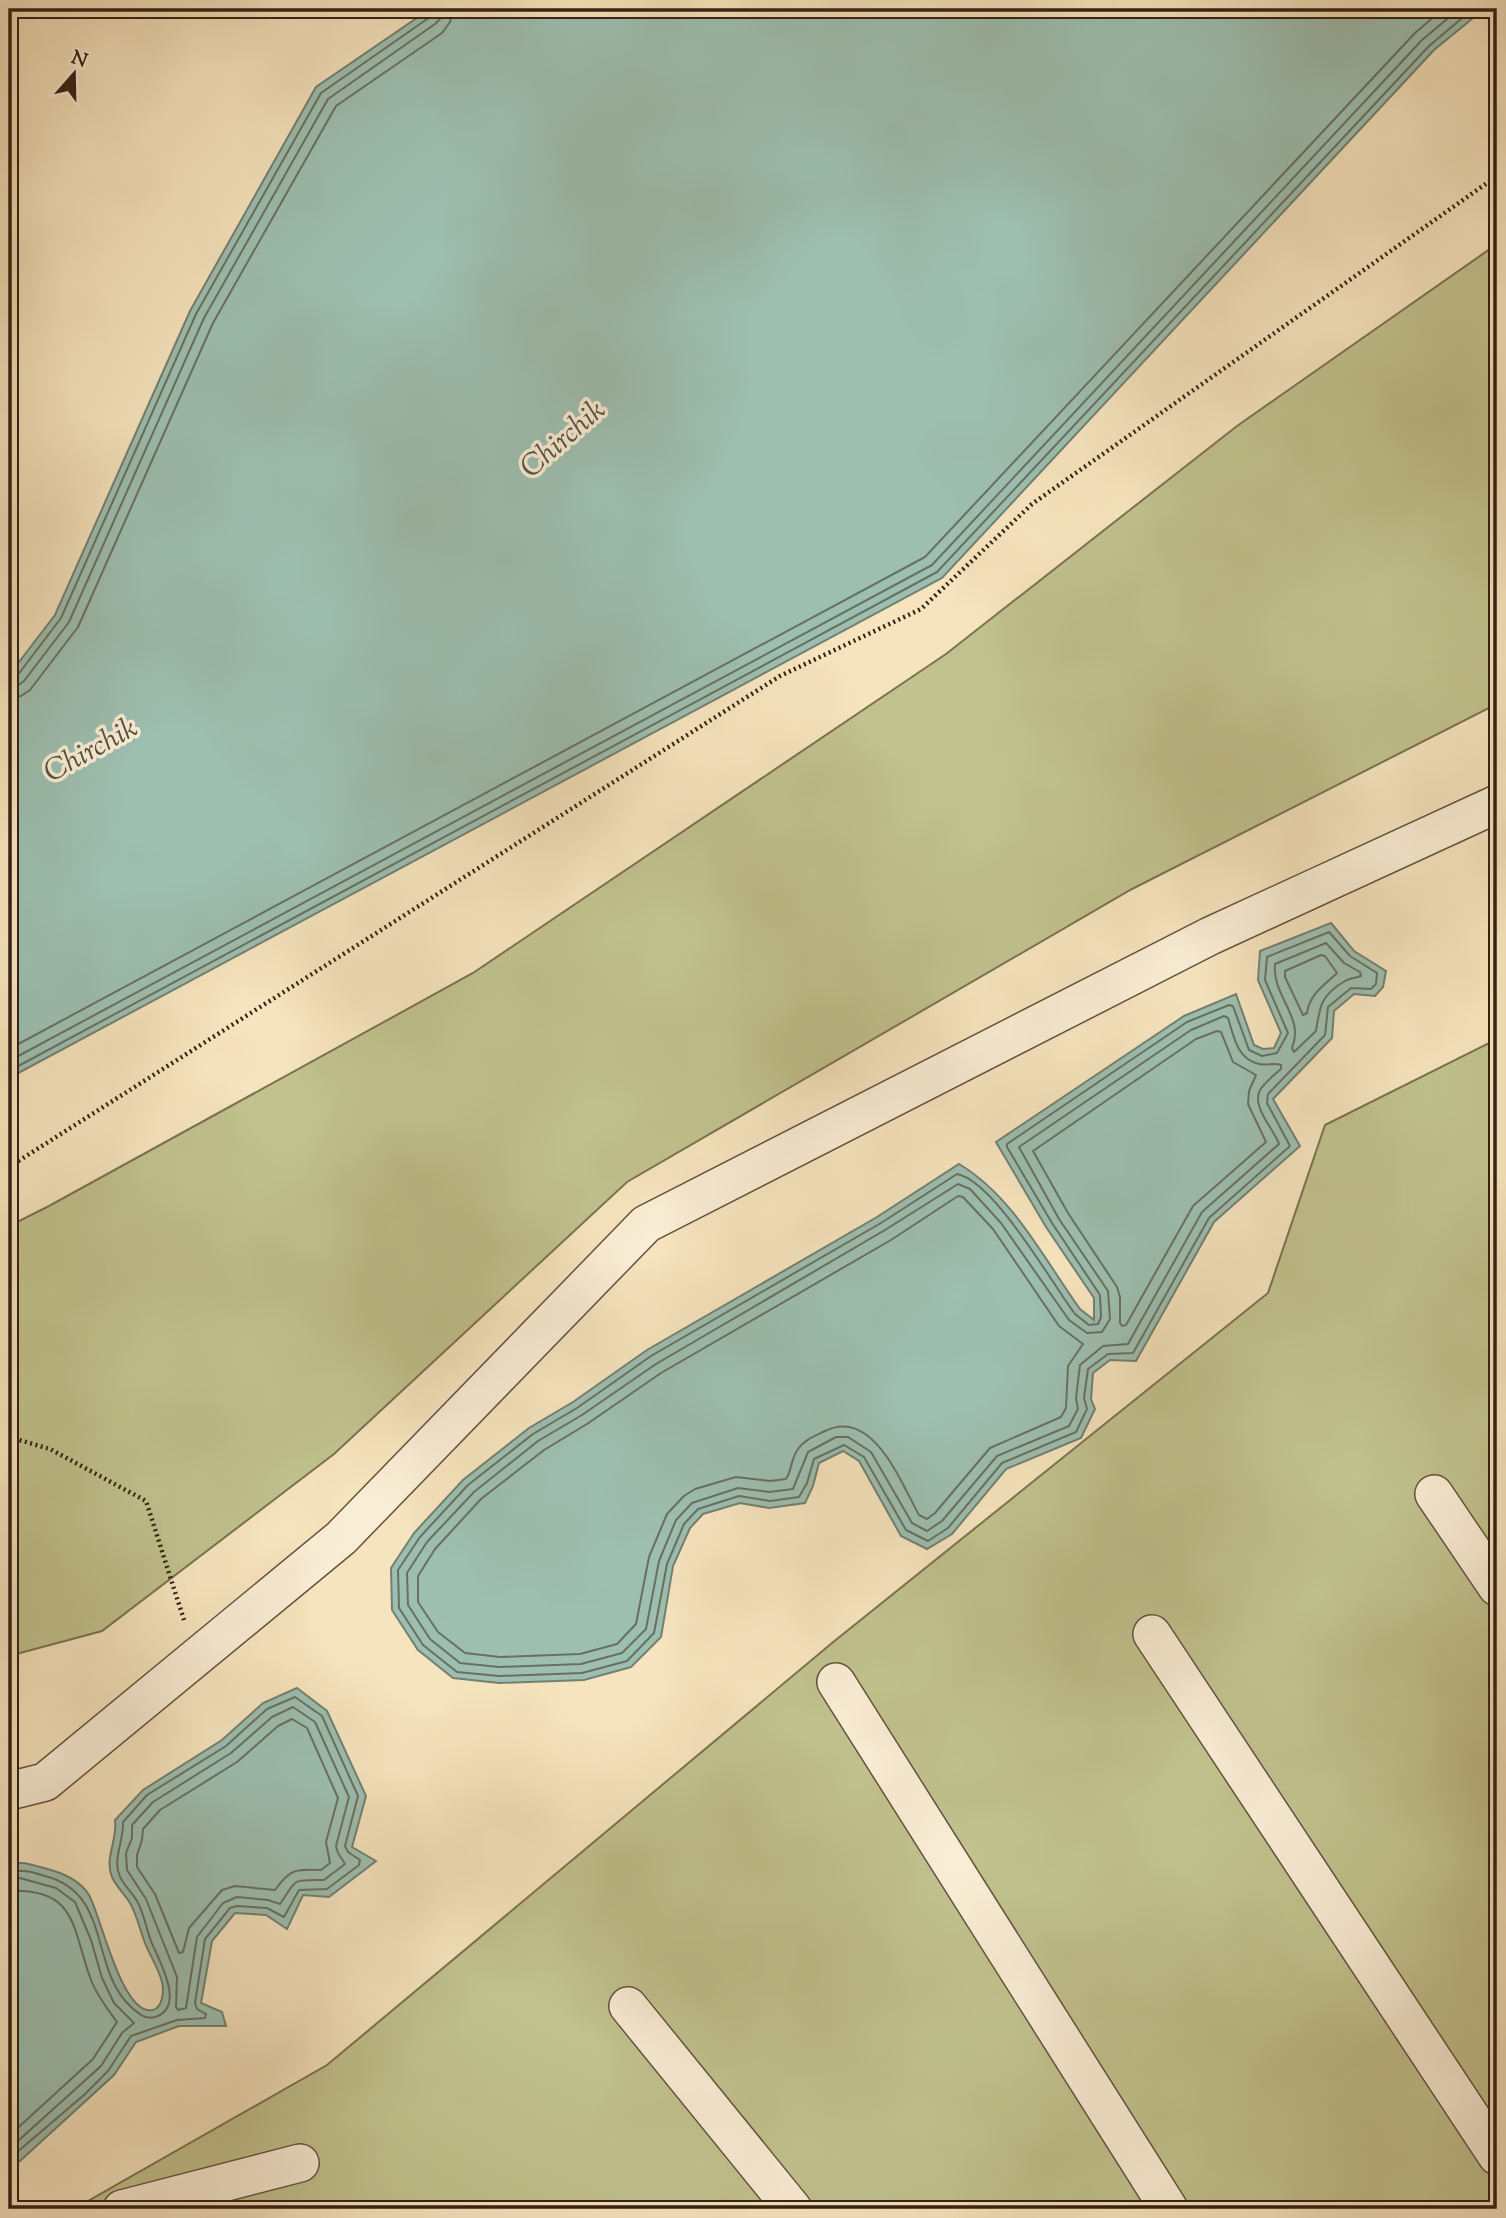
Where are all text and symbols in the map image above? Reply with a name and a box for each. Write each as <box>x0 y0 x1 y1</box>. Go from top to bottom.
north arrow <box>38 38 108 108</box>
text: N <box>67 45 91 76</box>
water label: Chirchik <box>511 390 616 489</box>
water label: Chirchik <box>37 708 146 795</box>

